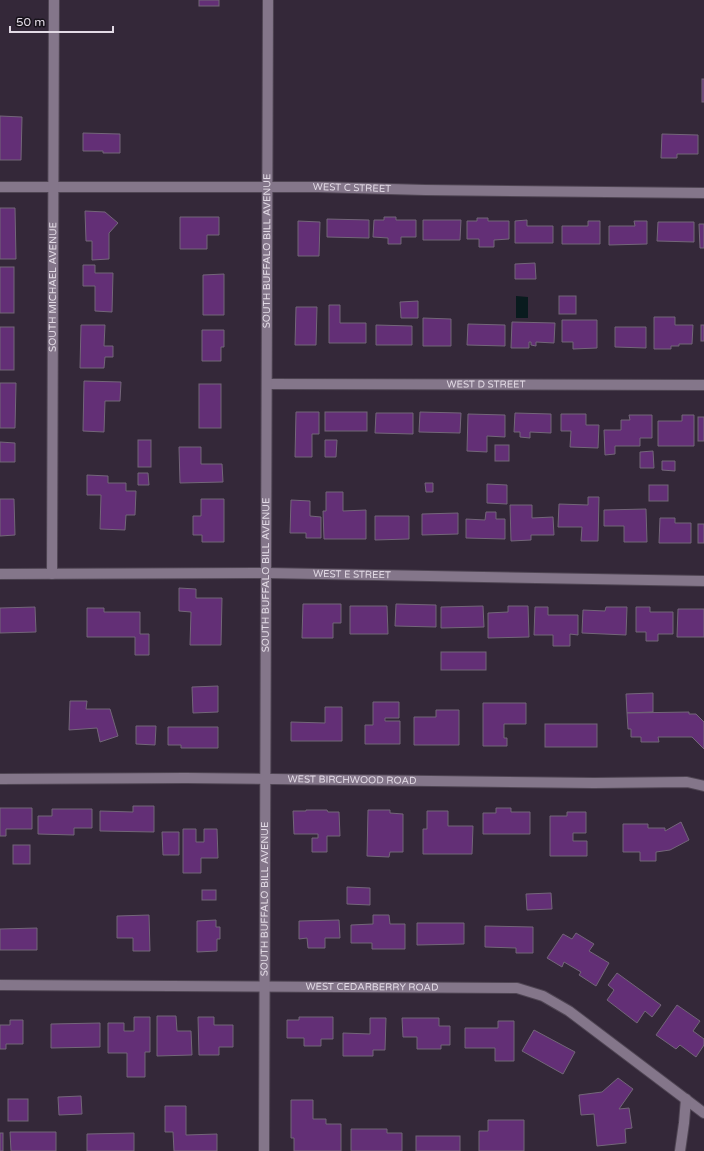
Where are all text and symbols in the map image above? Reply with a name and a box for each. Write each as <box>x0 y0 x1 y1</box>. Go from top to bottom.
scale bar <box>10 8 113 34</box>
text: 50 m <box>16 15 45 29</box>
street label: SOUTH BUFFALO BILL AVENUE <box>261 174 273 328</box>
street label: WEST C STREET <box>313 181 391 195</box>
street label: SOUTH MICHAEL AVENUE <box>47 222 59 352</box>
street label: WEST D STREET <box>446 378 526 391</box>
street label: SOUTH BUFFALO BILL AVENUE <box>260 498 272 652</box>
street label: WEST E STREET <box>313 568 391 581</box>
street label: WEST BIRCHWOOD ROAD <box>287 773 417 787</box>
street label: SOUTH BUFFALO BILL AVENUE <box>259 822 271 976</box>
street label: WEST CEDARBERRY ROAD <box>305 981 439 994</box>

